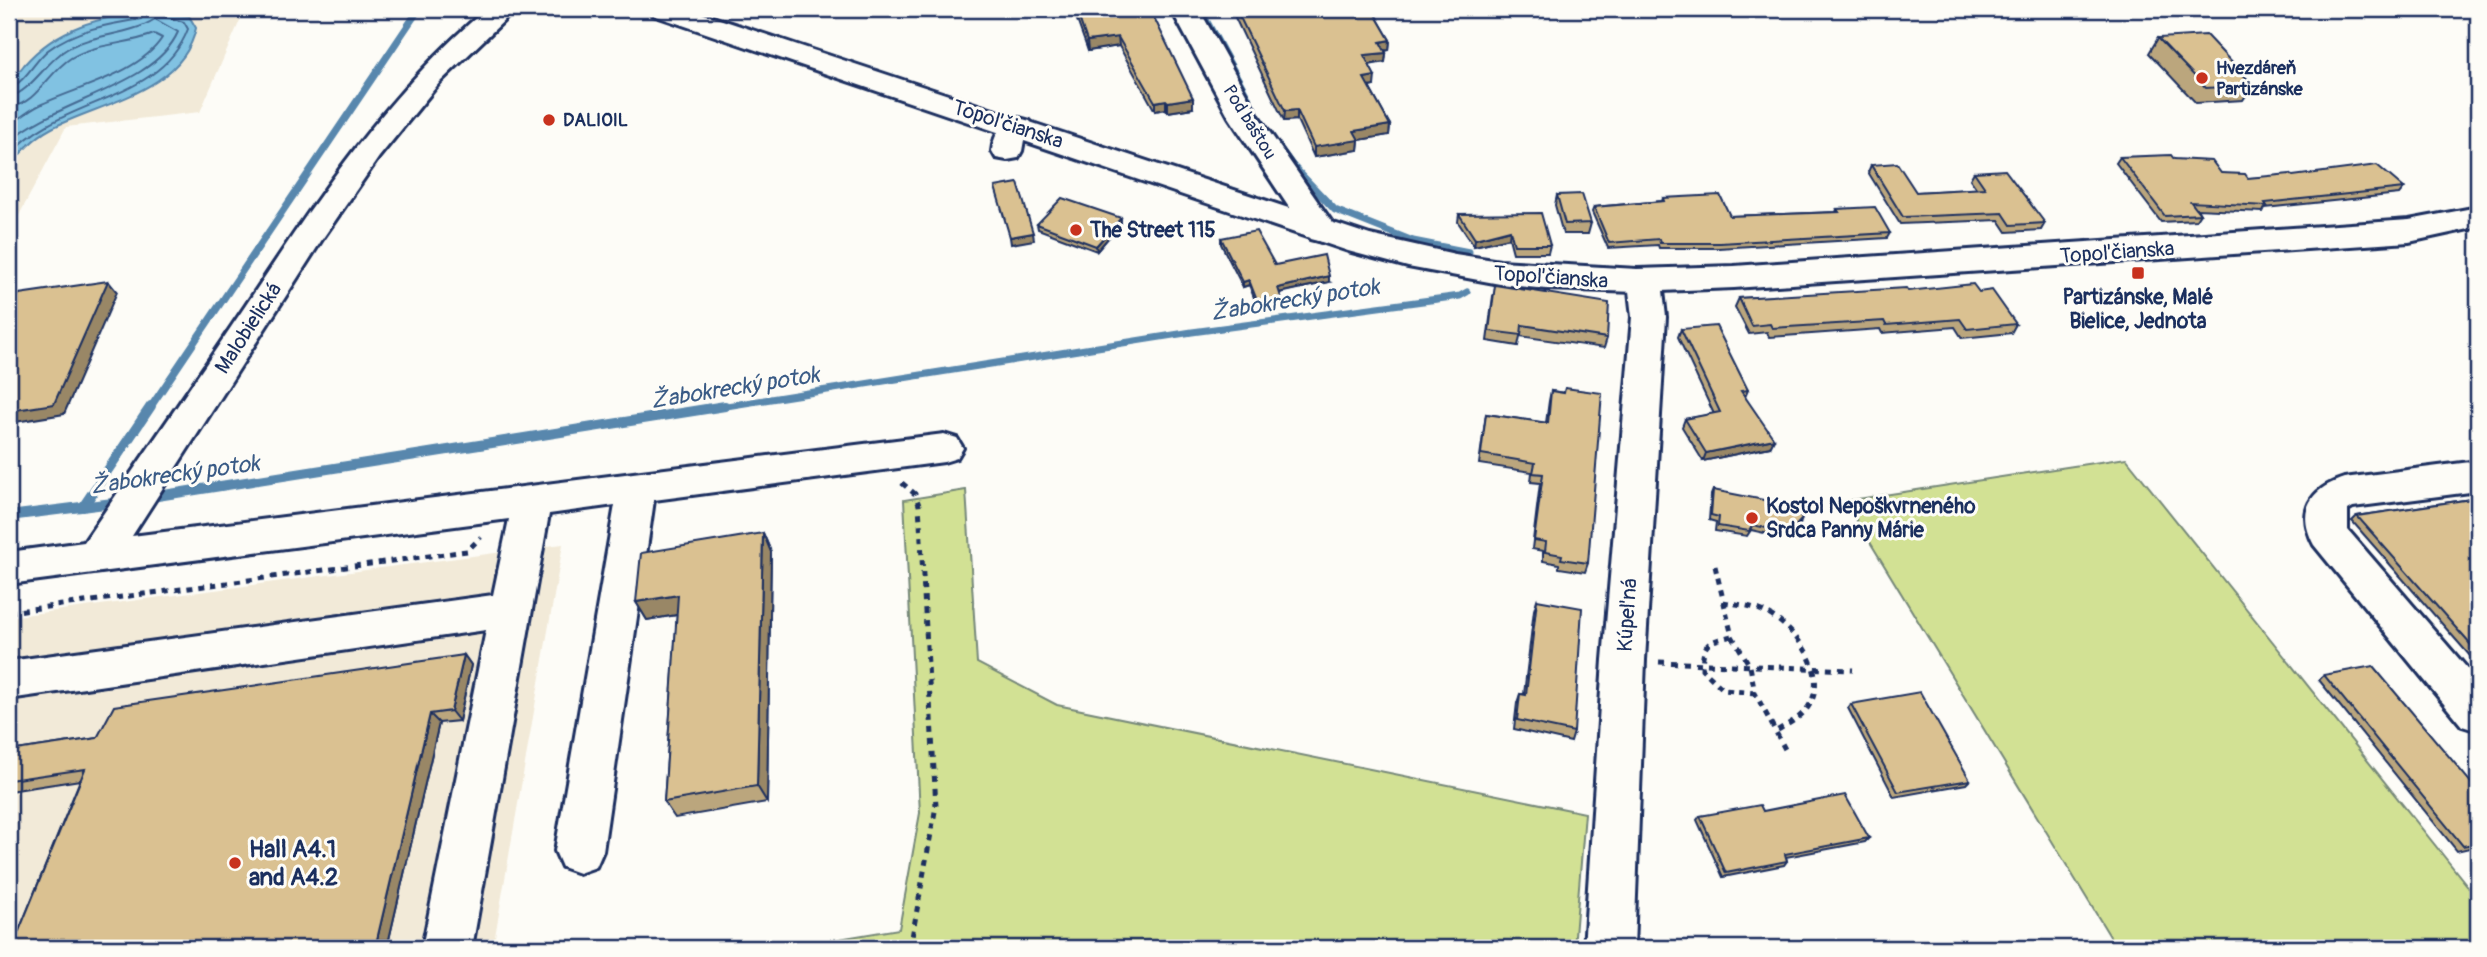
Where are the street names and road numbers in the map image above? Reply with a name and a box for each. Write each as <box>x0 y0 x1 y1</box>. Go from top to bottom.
street label: Pod baštou <box>1218 81 1281 164</box>
street label: Topoľčianska <box>949 94 1067 155</box>
street label: Topoľčianska <box>2059 235 2175 270</box>
street label: Topoľčianska <box>1493 260 1609 295</box>
street label: Malobielická <box>209 278 288 379</box>
street label: Kúpeľná <box>1611 577 1644 653</box>

